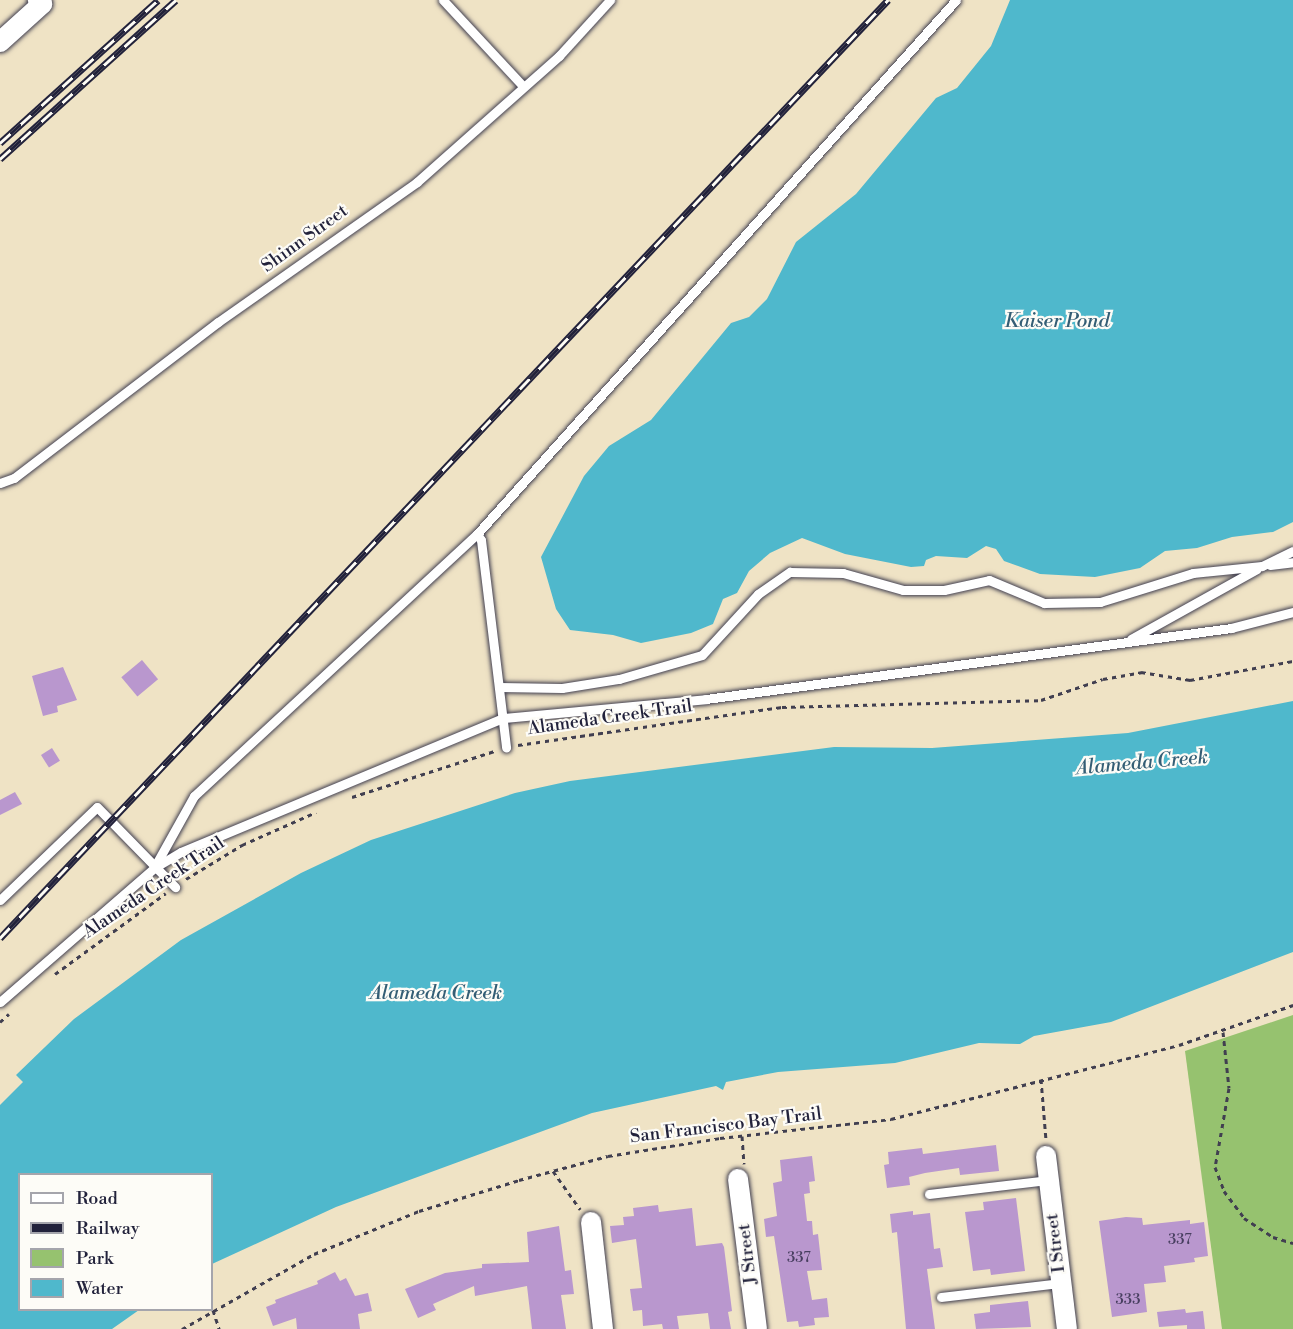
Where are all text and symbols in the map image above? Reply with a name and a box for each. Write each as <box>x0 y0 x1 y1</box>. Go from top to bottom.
street label: Shinn Street <box>258 201 352 277</box>
water label: Kaiser Pond <box>1004 309 1110 333</box>
street label: Alameda Creek Trail <box>526 696 694 740</box>
water label: Alameda Creek <box>1075 745 1209 781</box>
street label: Alameda Creek Trail <box>79 833 229 943</box>
water label: Alameda Creek <box>370 981 502 1005</box>
street label: San Francisco Bay Trail <box>629 1104 823 1148</box>
legend <box>18 1173 213 1311</box>
text: Road <box>76 1187 118 1210</box>
street label: I Street <box>1042 1212 1070 1274</box>
text: Railway <box>76 1217 139 1240</box>
street label: J Street <box>734 1222 762 1286</box>
house number: 337 <box>1168 1231 1192 1249</box>
text: Park <box>76 1247 113 1270</box>
house number: 337 <box>787 1249 811 1267</box>
text: Water <box>76 1277 123 1300</box>
house number: 333 <box>1116 1291 1140 1309</box>

